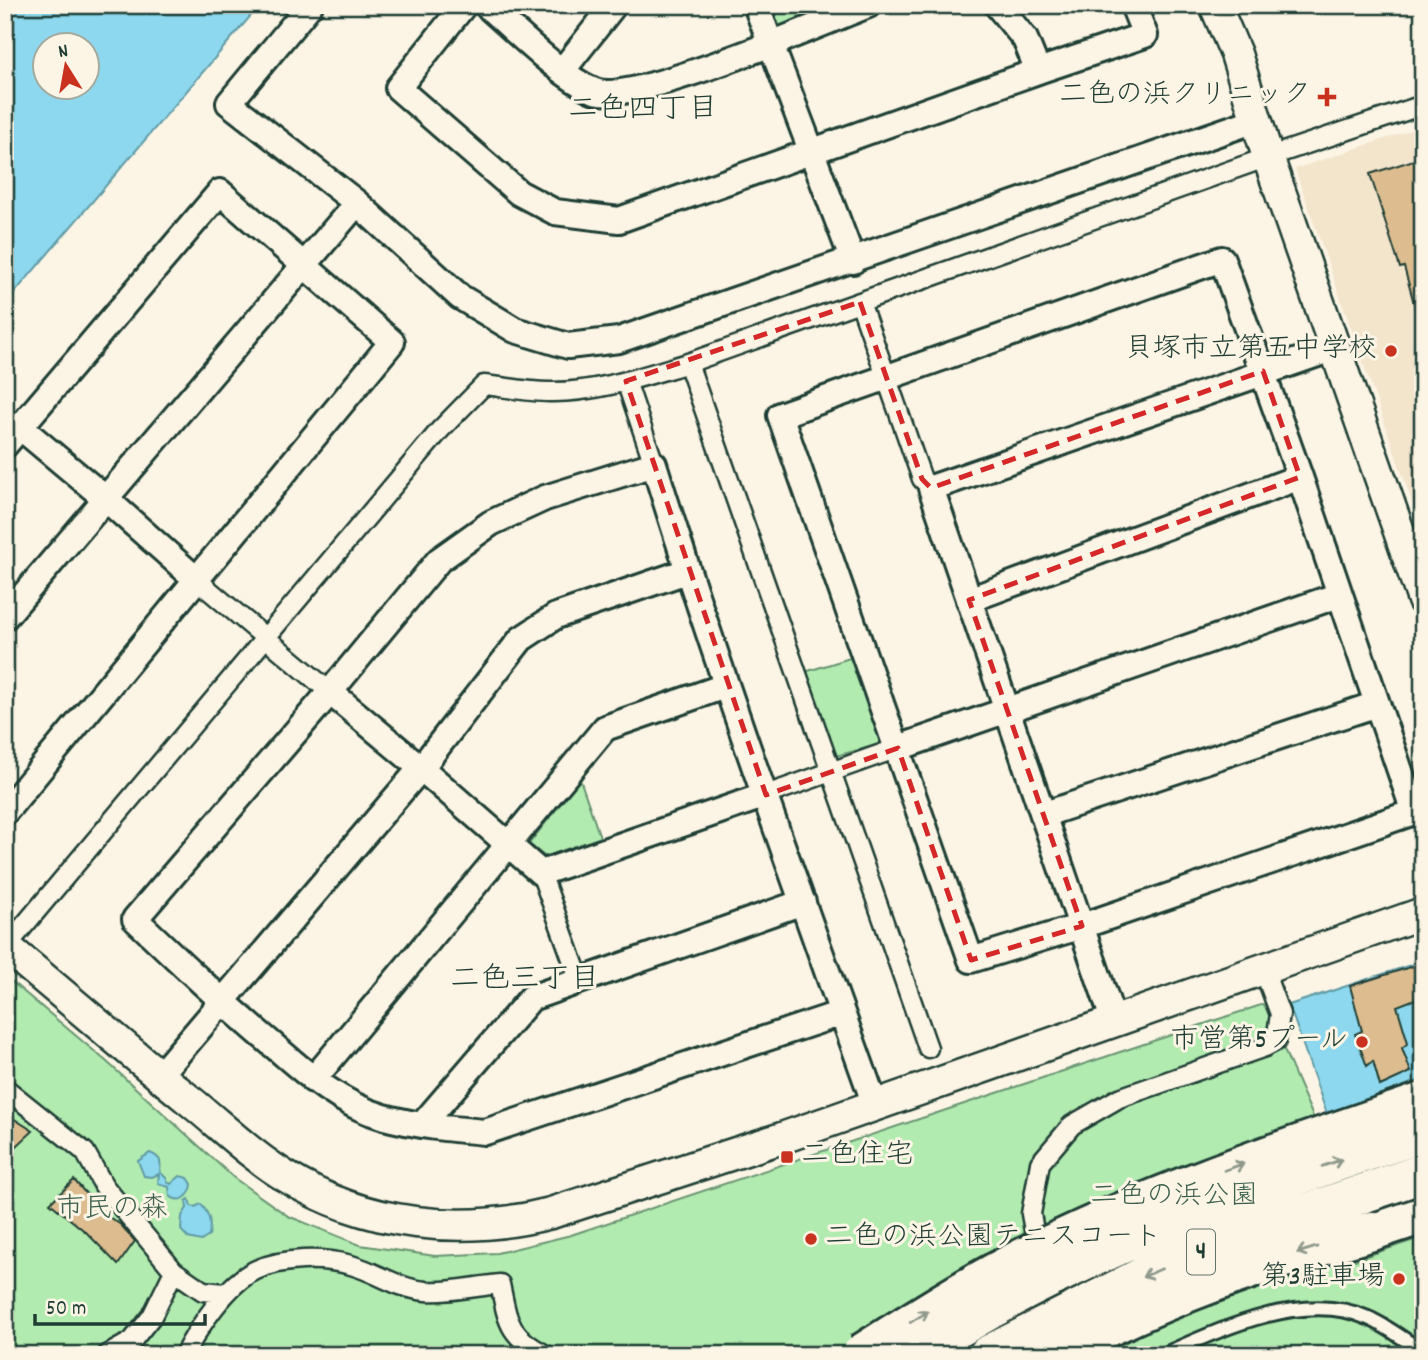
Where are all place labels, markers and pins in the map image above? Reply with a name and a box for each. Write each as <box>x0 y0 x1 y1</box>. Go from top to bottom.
place label: 二色の浜クリニック <box>1059 77 1311 117</box>
marker: 二色の浜クリニック <box>1317 87 1337 107</box>
place label: 貝塚市立第五中学校 <box>1125 331 1377 371</box>
marker: 貝塚市立第五中学校 <box>1383 343 1399 359</box>
place label: 市営第5プール <box>1170 1022 1348 1062</box>
marker: 市営第5プール <box>1354 1034 1370 1050</box>
place label: 二色住宅 <box>801 1137 913 1177</box>
marker: 二色住宅 <box>779 1149 795 1165</box>
place label: 二色の浜公園テニスコート <box>825 1219 1162 1259</box>
marker: 二色の浜公園テニスコート <box>803 1231 819 1247</box>
place label: 第3駐車場 <box>1261 1259 1385 1299</box>
marker: 第3駐車場 <box>1391 1271 1407 1287</box>

